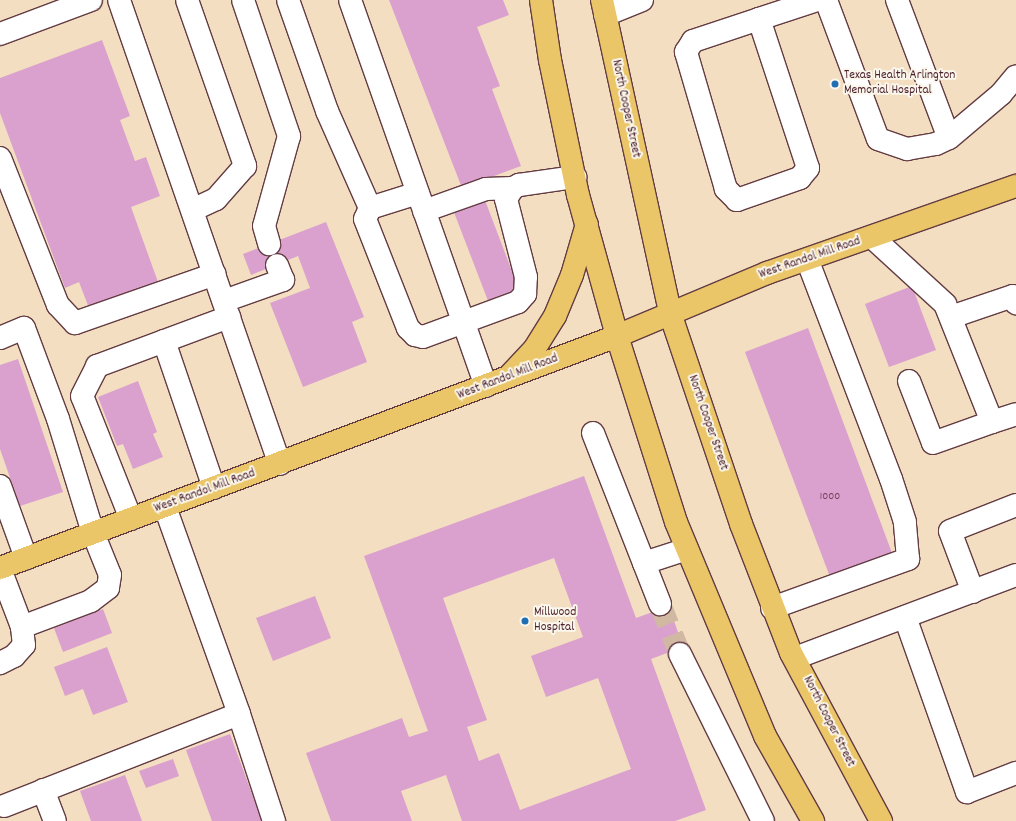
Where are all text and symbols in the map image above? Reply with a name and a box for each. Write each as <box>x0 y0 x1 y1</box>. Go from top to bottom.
street label: North Cooper Street <box>607 59 643 159</box>
place label: Texas Health Arlington Memorial Hospital <box>844 69 955 100</box>
marker: Texas Health Arlington Memorial Hospital <box>829 78 841 90</box>
street label: West Randol Mill Road <box>757 234 863 284</box>
street label: West Randol Mill Road <box>456 352 560 404</box>
street label: North Cooper Street <box>683 373 731 473</box>
street label: West Randol Mill Road <box>152 466 258 518</box>
house number: 1000 <box>820 490 840 504</box>
place label: Millwood Hospital <box>534 606 576 637</box>
marker: Millwood Hospital <box>519 615 531 627</box>
street label: North Cooper Street <box>798 674 858 770</box>

